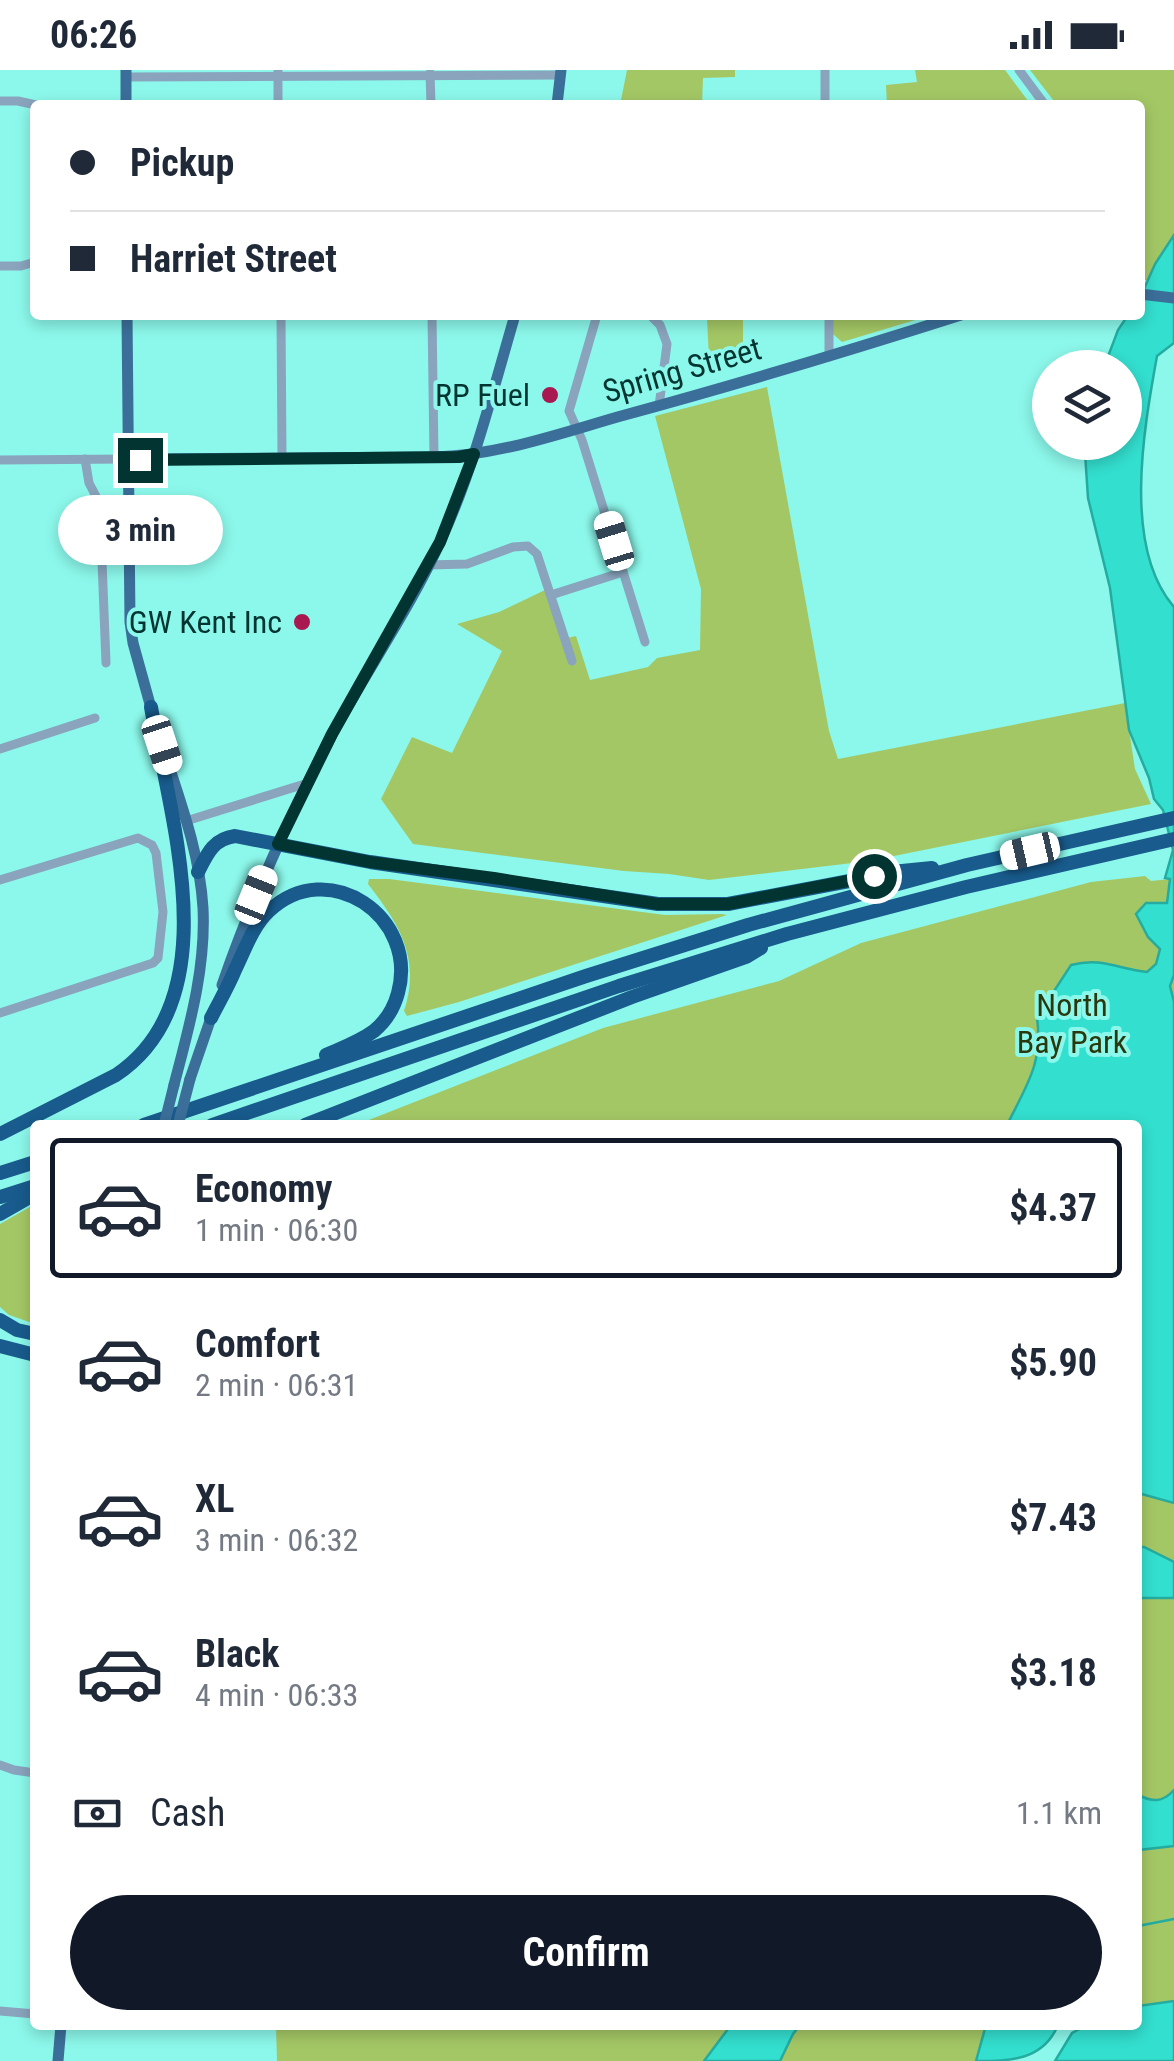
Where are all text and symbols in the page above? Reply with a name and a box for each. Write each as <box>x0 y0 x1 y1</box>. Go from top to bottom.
text: 06:26 <box>50 13 137 57</box>
text: Pickup <box>130 141 234 185</box>
text: Harriet Street <box>130 237 337 281</box>
street label: Spring Street <box>598 329 766 411</box>
map controls <box>1032 350 1142 460</box>
button: layers <box>1032 350 1142 460</box>
place label: RP Fuel <box>435 376 530 414</box>
marker: RP Fuel <box>539 384 561 406</box>
route end <box>118 438 163 483</box>
callout: 3 min <box>58 495 222 565</box>
car <box>591 508 637 574</box>
text: 3 min <box>105 511 176 549</box>
place label: GW Kent Inc <box>129 603 282 641</box>
marker: GW Kent Inc <box>291 611 313 633</box>
car <box>138 712 186 778</box>
car <box>997 830 1063 872</box>
route start <box>852 854 897 899</box>
car <box>231 862 281 928</box>
park label: North Bay Park <box>1017 986 1128 1061</box>
icon: car <box>75 1163 165 1253</box>
text: Economy <box>195 1167 332 1211</box>
text: $4.37 <box>1009 1186 1097 1230</box>
text: 1 min · 06:30 <box>195 1211 358 1249</box>
icon: car <box>75 1318 165 1408</box>
text: Comfort <box>195 1322 320 1366</box>
text: $5.90 <box>1009 1341 1097 1385</box>
text: 2 min · 06:31 <box>195 1366 358 1404</box>
icon: car <box>75 1473 165 1563</box>
text: XL <box>195 1477 234 1521</box>
text: $7.43 <box>1009 1496 1097 1540</box>
text: 3 min · 06:32 <box>195 1521 358 1559</box>
icon: car <box>75 1628 165 1718</box>
text: Black <box>195 1632 279 1676</box>
text: $3.18 <box>1009 1651 1097 1695</box>
text: 4 min · 06:33 <box>195 1676 358 1714</box>
icon: cash <box>70 1786 125 1841</box>
text: Cash <box>150 1791 225 1835</box>
text: 1.1 km <box>1016 1794 1102 1832</box>
button: Confirm <box>70 1895 1102 2010</box>

